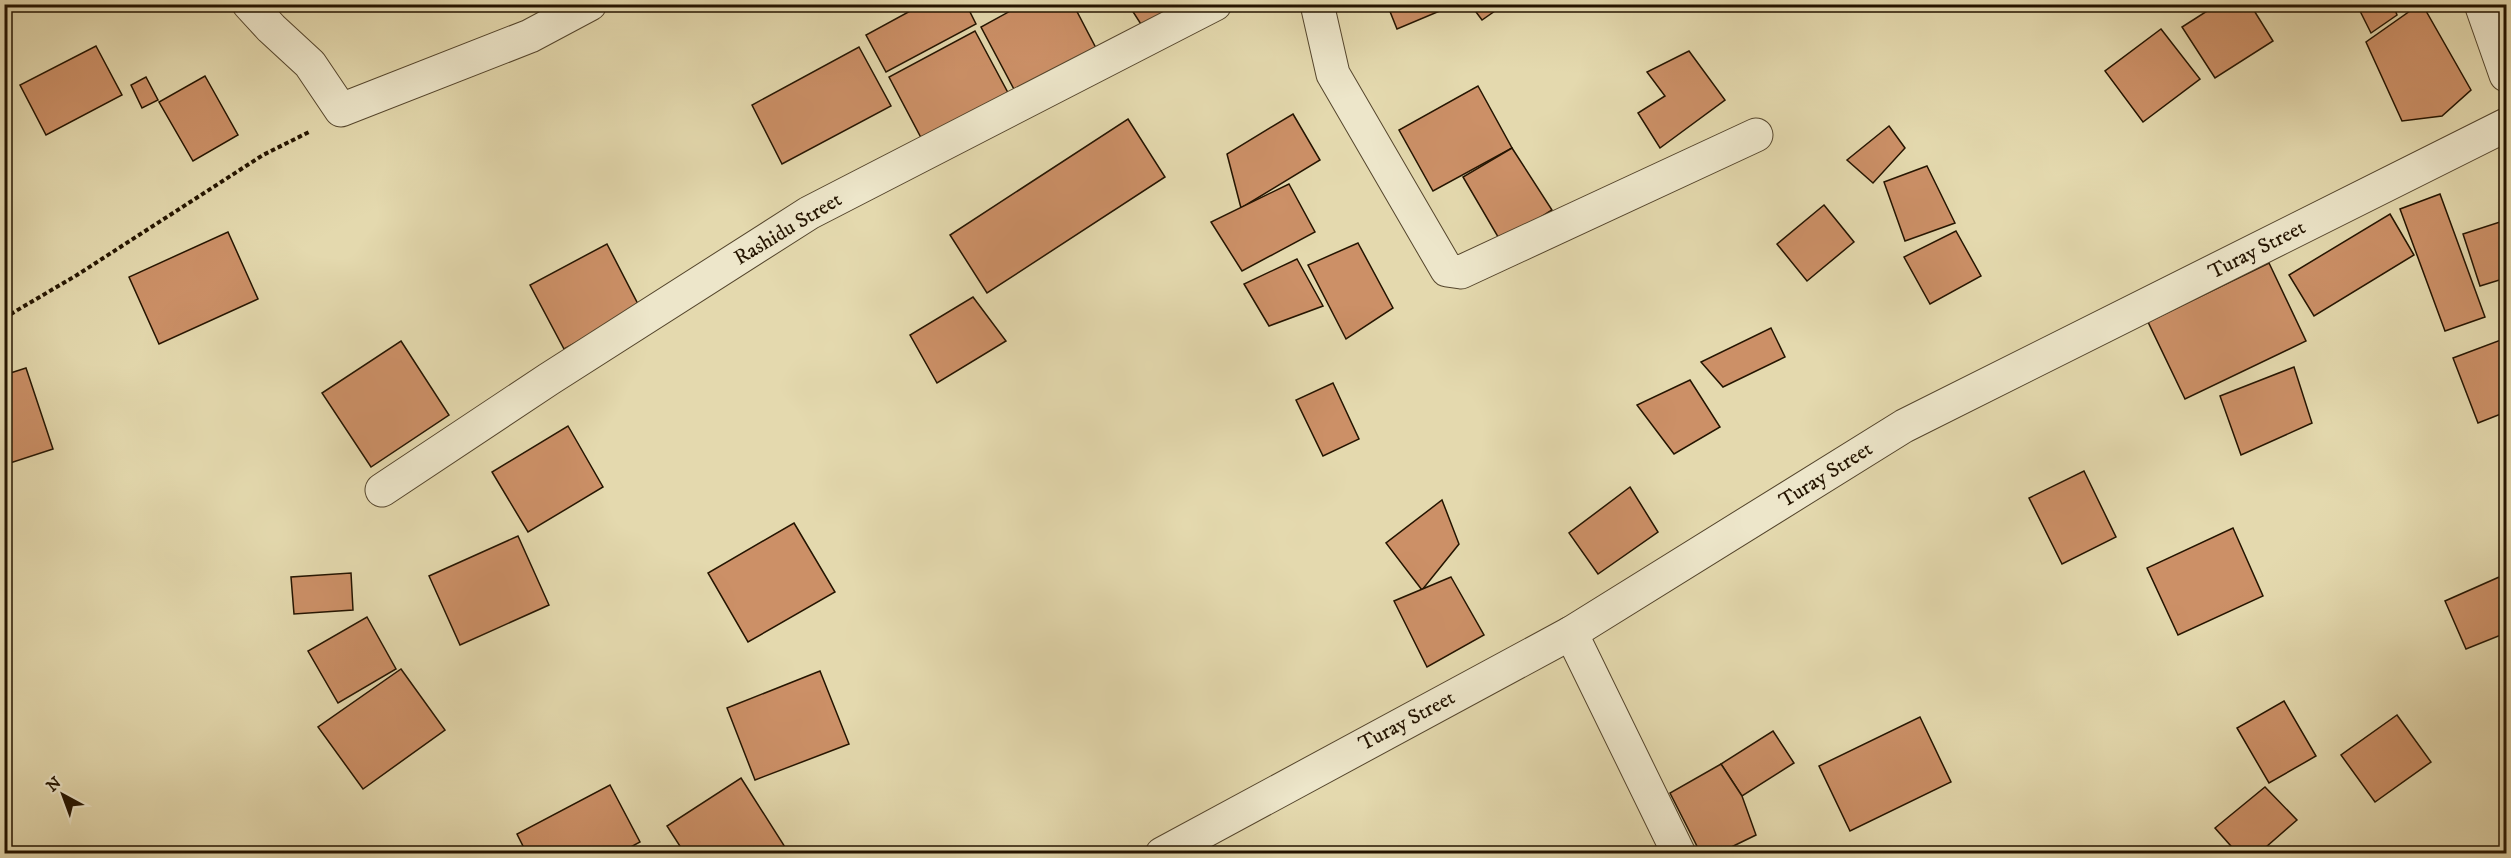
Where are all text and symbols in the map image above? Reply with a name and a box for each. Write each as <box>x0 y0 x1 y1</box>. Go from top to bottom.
street label: Rashidu Street <box>729 187 847 271</box>
street label: Turay Street <box>2204 214 2310 285</box>
street label: Turay Street <box>1774 436 1878 514</box>
street label: Turay Street <box>1354 685 1460 757</box>
north arrow <box>33 765 93 825</box>
text: N <box>42 773 65 796</box>

